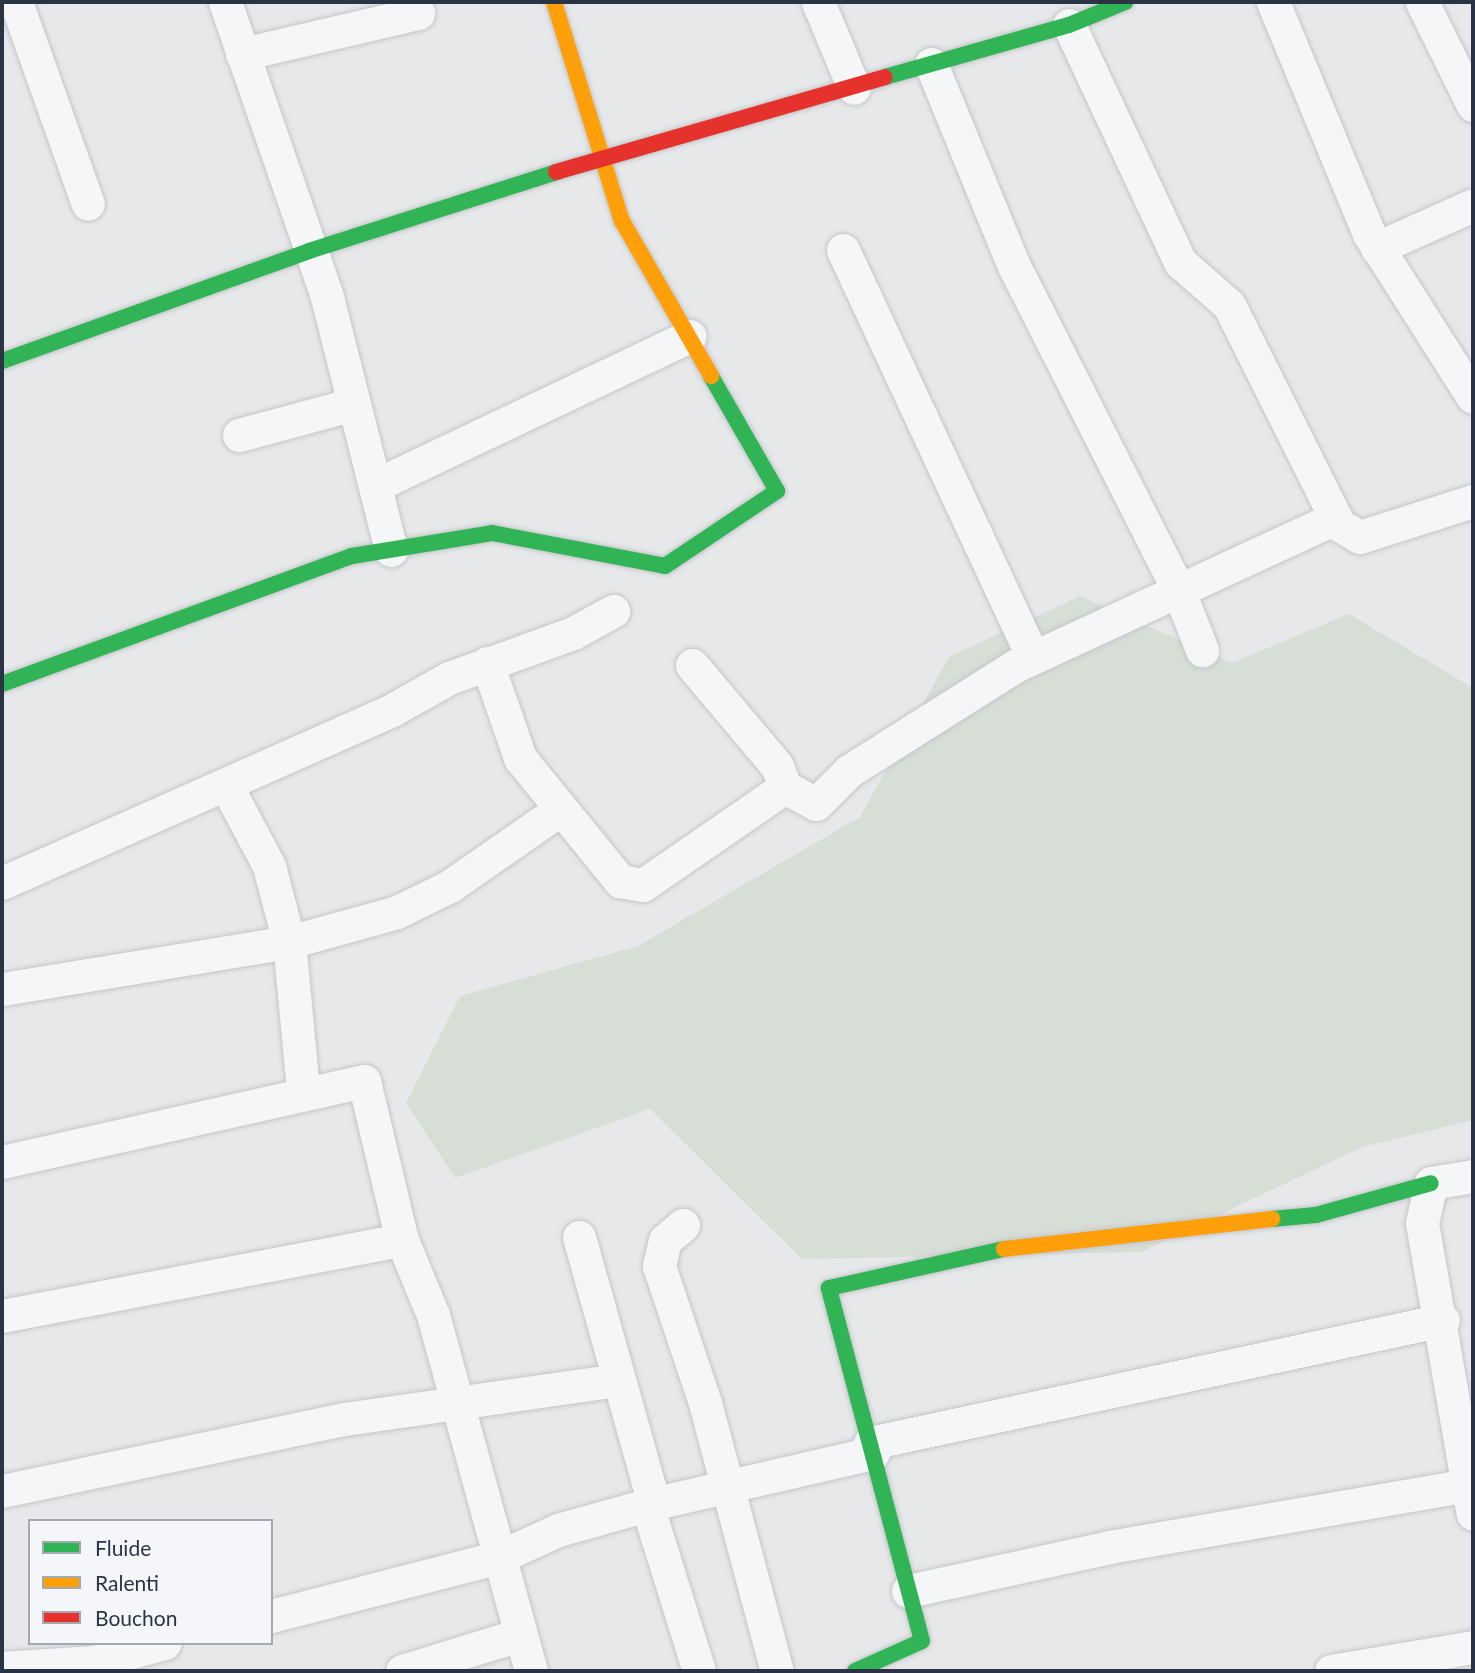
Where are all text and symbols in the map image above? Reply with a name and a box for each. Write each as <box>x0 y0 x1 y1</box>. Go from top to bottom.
legend <box>28 1519 273 1645</box>
text: Fluide <box>95 1535 151 1560</box>
text: Ralenti <box>95 1570 159 1595</box>
text: Bouchon <box>95 1605 177 1630</box>

